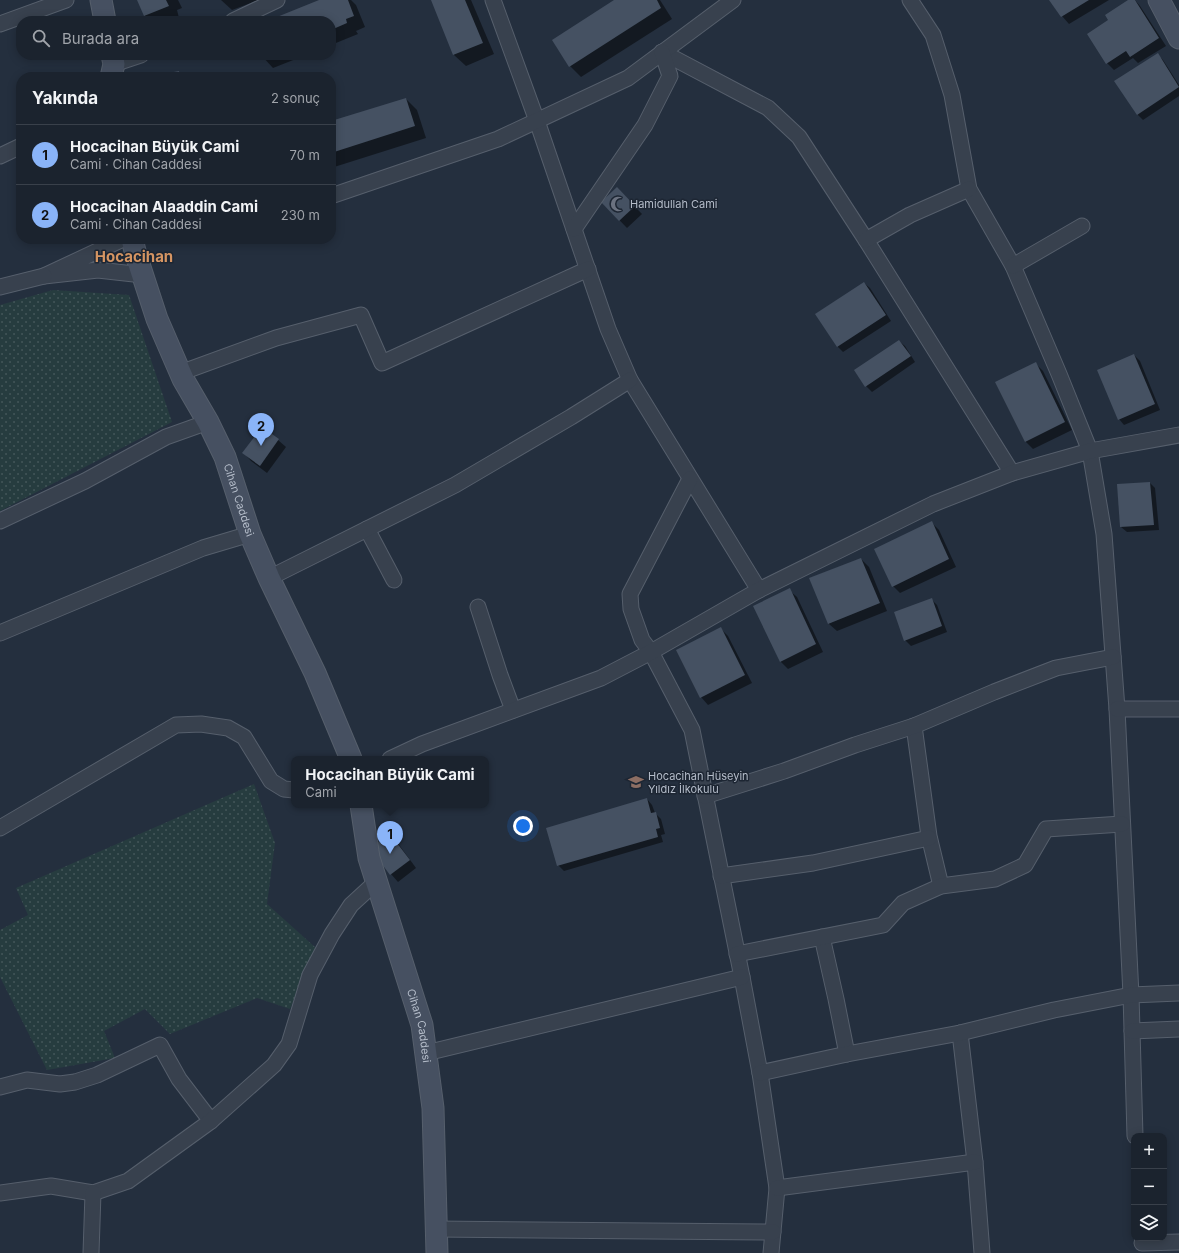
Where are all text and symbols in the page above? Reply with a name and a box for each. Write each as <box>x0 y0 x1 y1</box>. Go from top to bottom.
search box <box>16 16 336 60</box>
icon: search <box>30 27 52 49</box>
text: Burada ara <box>62 29 139 48</box>
text: Yakında <box>32 88 98 108</box>
text: 2 sonuç <box>271 90 320 106</box>
text: Hocacihan Büyük Cami <box>70 137 239 156</box>
text: 1 <box>42 147 48 163</box>
text: 70 m <box>290 147 320 163</box>
text: Cami · Cihan Caddesi <box>70 156 202 172</box>
mosque icon: Hamidullah Cami <box>609 195 627 213</box>
text: Hocacihan Alaaddin Cami <box>70 197 258 216</box>
place label: Hamidullah Cami <box>630 197 718 211</box>
text: 2 <box>41 207 49 223</box>
text: 230 m <box>281 207 320 223</box>
text: Cami · Cihan Caddesi <box>70 216 202 232</box>
district label: Hocacihan <box>95 247 173 266</box>
pin: 2 <box>248 413 274 446</box>
street label: Cihan Caddesi <box>221 462 257 539</box>
popup <box>291 756 489 808</box>
text: Hocacihan Büyük Cami <box>305 765 475 784</box>
place label: Hocacihan Hüseyin Yıldız İlkokulu <box>648 769 749 796</box>
school or university icon: Hocacihan Hüseyin Yıldız İlkokulu <box>627 773 645 791</box>
text: Cami <box>305 784 337 800</box>
your location <box>513 816 533 836</box>
pin: 1 <box>377 821 403 854</box>
street label: Cihan Caddesi <box>404 987 434 1064</box>
map controls <box>1131 1133 1167 1241</box>
button: + <box>1131 1133 1167 1169</box>
button: − <box>1131 1169 1167 1205</box>
button: layers <box>1131 1205 1167 1241</box>

